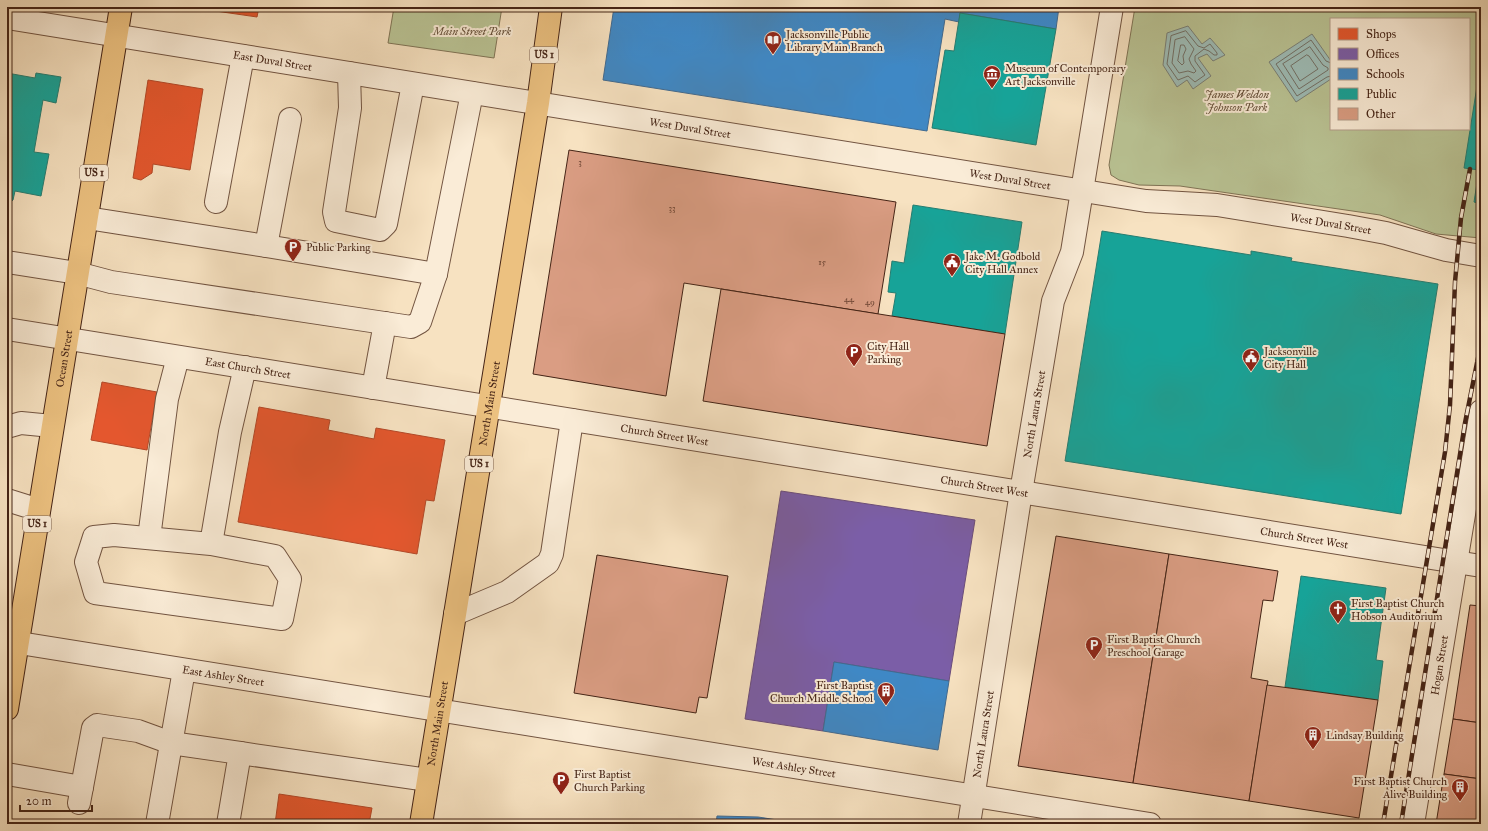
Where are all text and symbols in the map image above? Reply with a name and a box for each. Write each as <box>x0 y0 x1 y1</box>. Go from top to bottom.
legend <box>1330 18 1470 130</box>
park label: Main Street Park <box>432 25 511 38</box>
text: Shops <box>1366 27 1396 41</box>
place label: Jacksonville Public Library Main Branch <box>785 28 883 54</box>
library icon: Jacksonville Public Library Main Branch <box>763 30 783 55</box>
road number: US 1 <box>530 47 558 63</box>
text: Offices <box>1366 47 1399 61</box>
street label: East Duval Street <box>232 48 313 73</box>
place label: Museum of Contemporary Art Jacksonville <box>1004 62 1127 89</box>
museum icon: Museum of Contemporary Art Jacksonville <box>982 64 1002 89</box>
text: Schools <box>1366 67 1404 81</box>
text: Public <box>1366 87 1397 101</box>
park label: James Weldon Johnson Park <box>1204 88 1269 114</box>
text: Other <box>1366 107 1396 121</box>
street label: West Duval Street <box>649 115 732 141</box>
house number: 3 <box>578 156 582 167</box>
road number: US 1 <box>80 165 108 181</box>
street label: West Duval Street <box>969 166 1052 192</box>
house number: 33 <box>668 202 676 213</box>
street label: West Duval Street <box>1289 210 1373 237</box>
parking icon: Public Parking <box>283 237 303 262</box>
place label: Public Parking <box>306 241 371 254</box>
place label: Jake M. Godbold City Hall Annex <box>964 250 1041 276</box>
public building icon: Jake M. Godbold City Hall Annex <box>942 252 962 277</box>
house number: 15 <box>818 256 827 267</box>
house number: 44 <box>844 293 855 304</box>
house number: 49 <box>865 296 875 307</box>
street label: Ocean Street <box>53 329 75 388</box>
place label: City Hall Parking <box>867 340 909 366</box>
parking icon: City Hall Parking <box>844 342 864 367</box>
place label: Jacksonville City Hall <box>1263 345 1317 371</box>
public building icon: Jacksonville City Hall <box>1241 347 1261 372</box>
street label: East Church Street <box>204 354 292 381</box>
street label: North Main Street <box>476 360 503 447</box>
street label: North Laura Street <box>1020 369 1048 459</box>
street label: Church Street West <box>620 421 710 448</box>
road number: US 1 <box>465 456 493 472</box>
street label: Church Street West <box>940 473 1029 500</box>
road number: US 1 <box>23 516 51 532</box>
street label: Church Street West <box>1259 524 1349 551</box>
place label: First Baptist Church Hobson Auditorium <box>1351 597 1444 623</box>
church icon: First Baptist Church Hobson Auditorium <box>1328 599 1348 624</box>
place label: First Baptist Church Preschool Garage <box>1107 633 1200 659</box>
street label: Hogan Street <box>1428 634 1451 696</box>
parking icon: First Baptist Church Preschool Garage <box>1084 635 1104 660</box>
street label: East Ashley Street <box>181 663 265 689</box>
place label: First Baptist Church Middle School <box>770 679 873 705</box>
street label: North Main Street <box>424 680 451 767</box>
building icon: First Baptist Church Middle School <box>876 681 896 706</box>
street label: North Laura Street <box>970 689 996 779</box>
building icon: Lindsay Building <box>1303 725 1323 750</box>
place label: Lindsay Building <box>1326 729 1404 742</box>
street label: West Ashley Street <box>751 754 837 780</box>
place label: First Baptist Church Parking <box>574 768 645 794</box>
parking icon: First Baptist Church Parking <box>551 770 571 795</box>
place label: First Baptist Church Alive Building <box>1354 775 1448 801</box>
building icon: First Baptist Church Alive Building <box>1450 777 1470 802</box>
scale bar <box>20 787 92 813</box>
text: 20 m <box>26 794 52 808</box>

